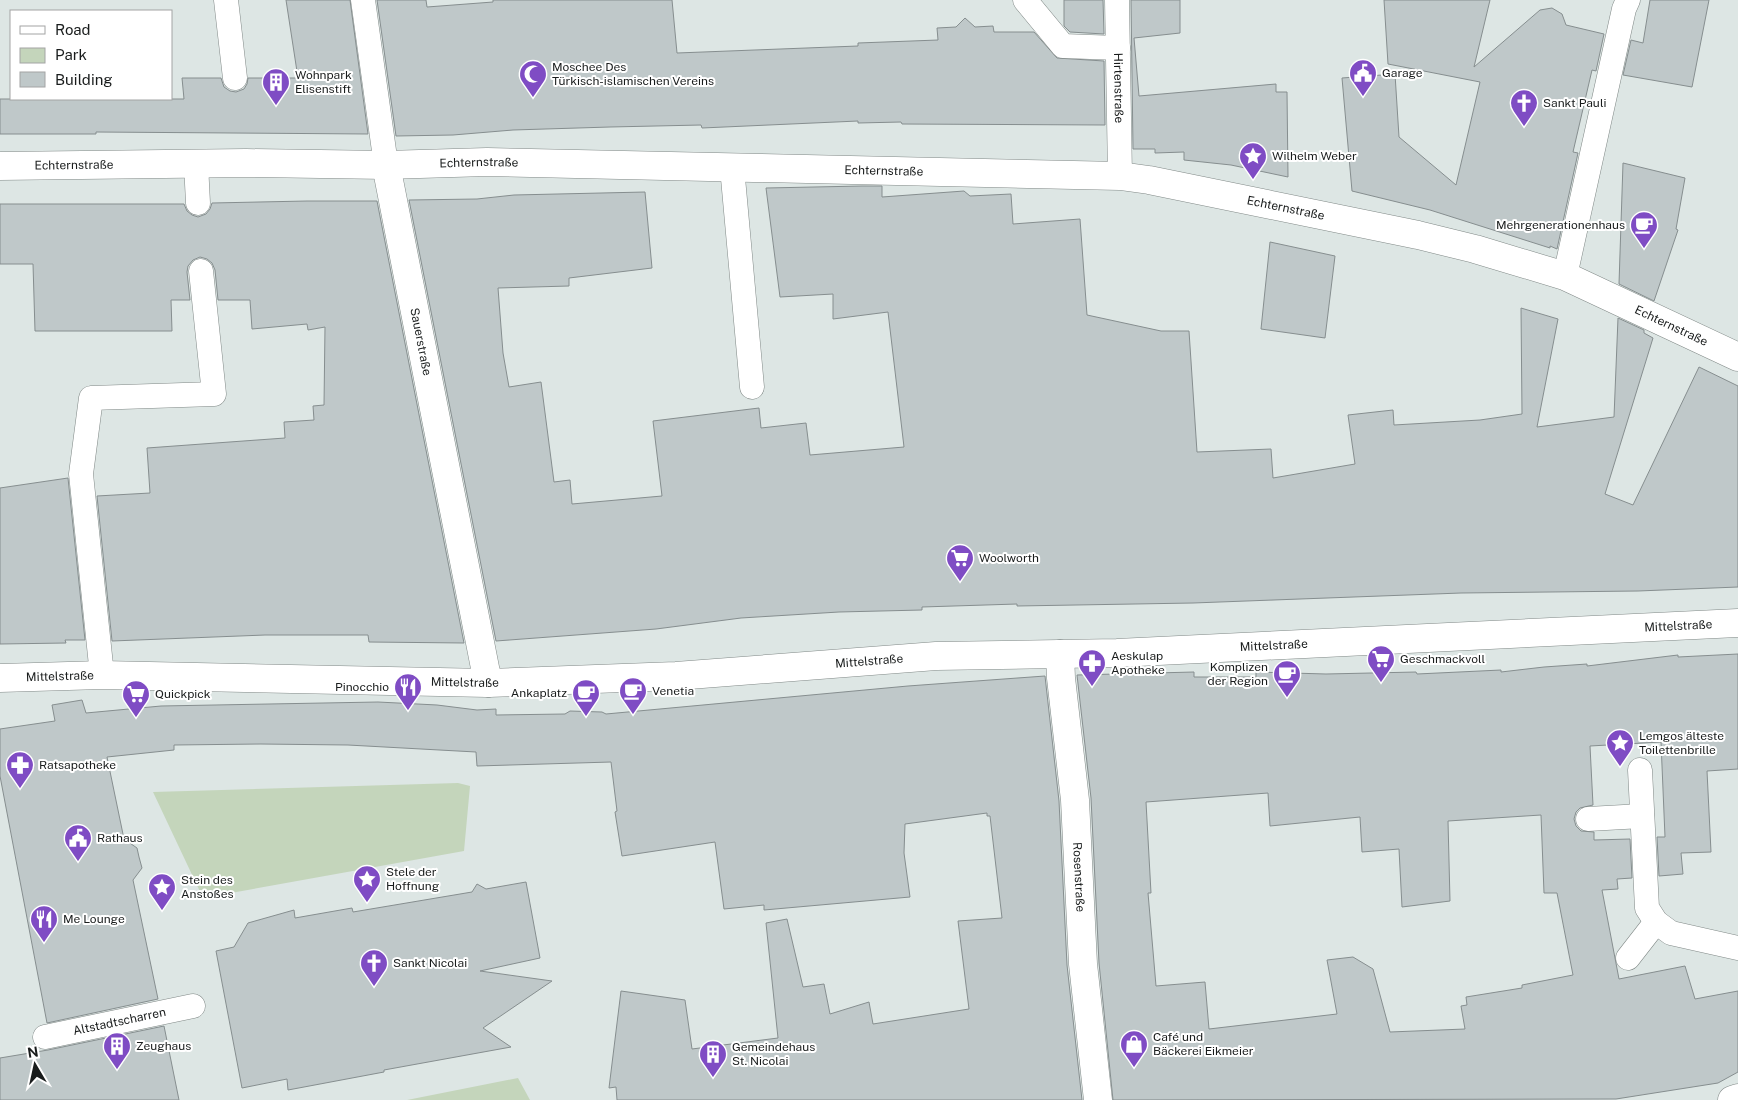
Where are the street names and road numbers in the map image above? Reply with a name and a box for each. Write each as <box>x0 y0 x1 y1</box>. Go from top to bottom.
street label: Hirtenstraße <box>1111 53 1126 124</box>
street label: Echternstraße <box>439 155 519 170</box>
street label: Echternstraße <box>34 158 114 173</box>
street label: Echternstraße <box>844 163 924 179</box>
street label: Echternstraße <box>1246 193 1326 223</box>
street label: Echternstraße <box>1632 303 1710 349</box>
street label: Sauerstraße <box>407 307 434 377</box>
street label: Mittelstraße <box>1644 617 1713 635</box>
street label: Mittelstraße <box>1239 637 1308 654</box>
street label: Mittelstraße <box>835 652 904 671</box>
street label: Mittelstraße <box>26 668 94 684</box>
street label: Mittelstraße <box>431 675 499 690</box>
street label: Rosenstraße <box>1070 842 1087 913</box>
street label: Altstadtscharren <box>72 1005 167 1038</box>

